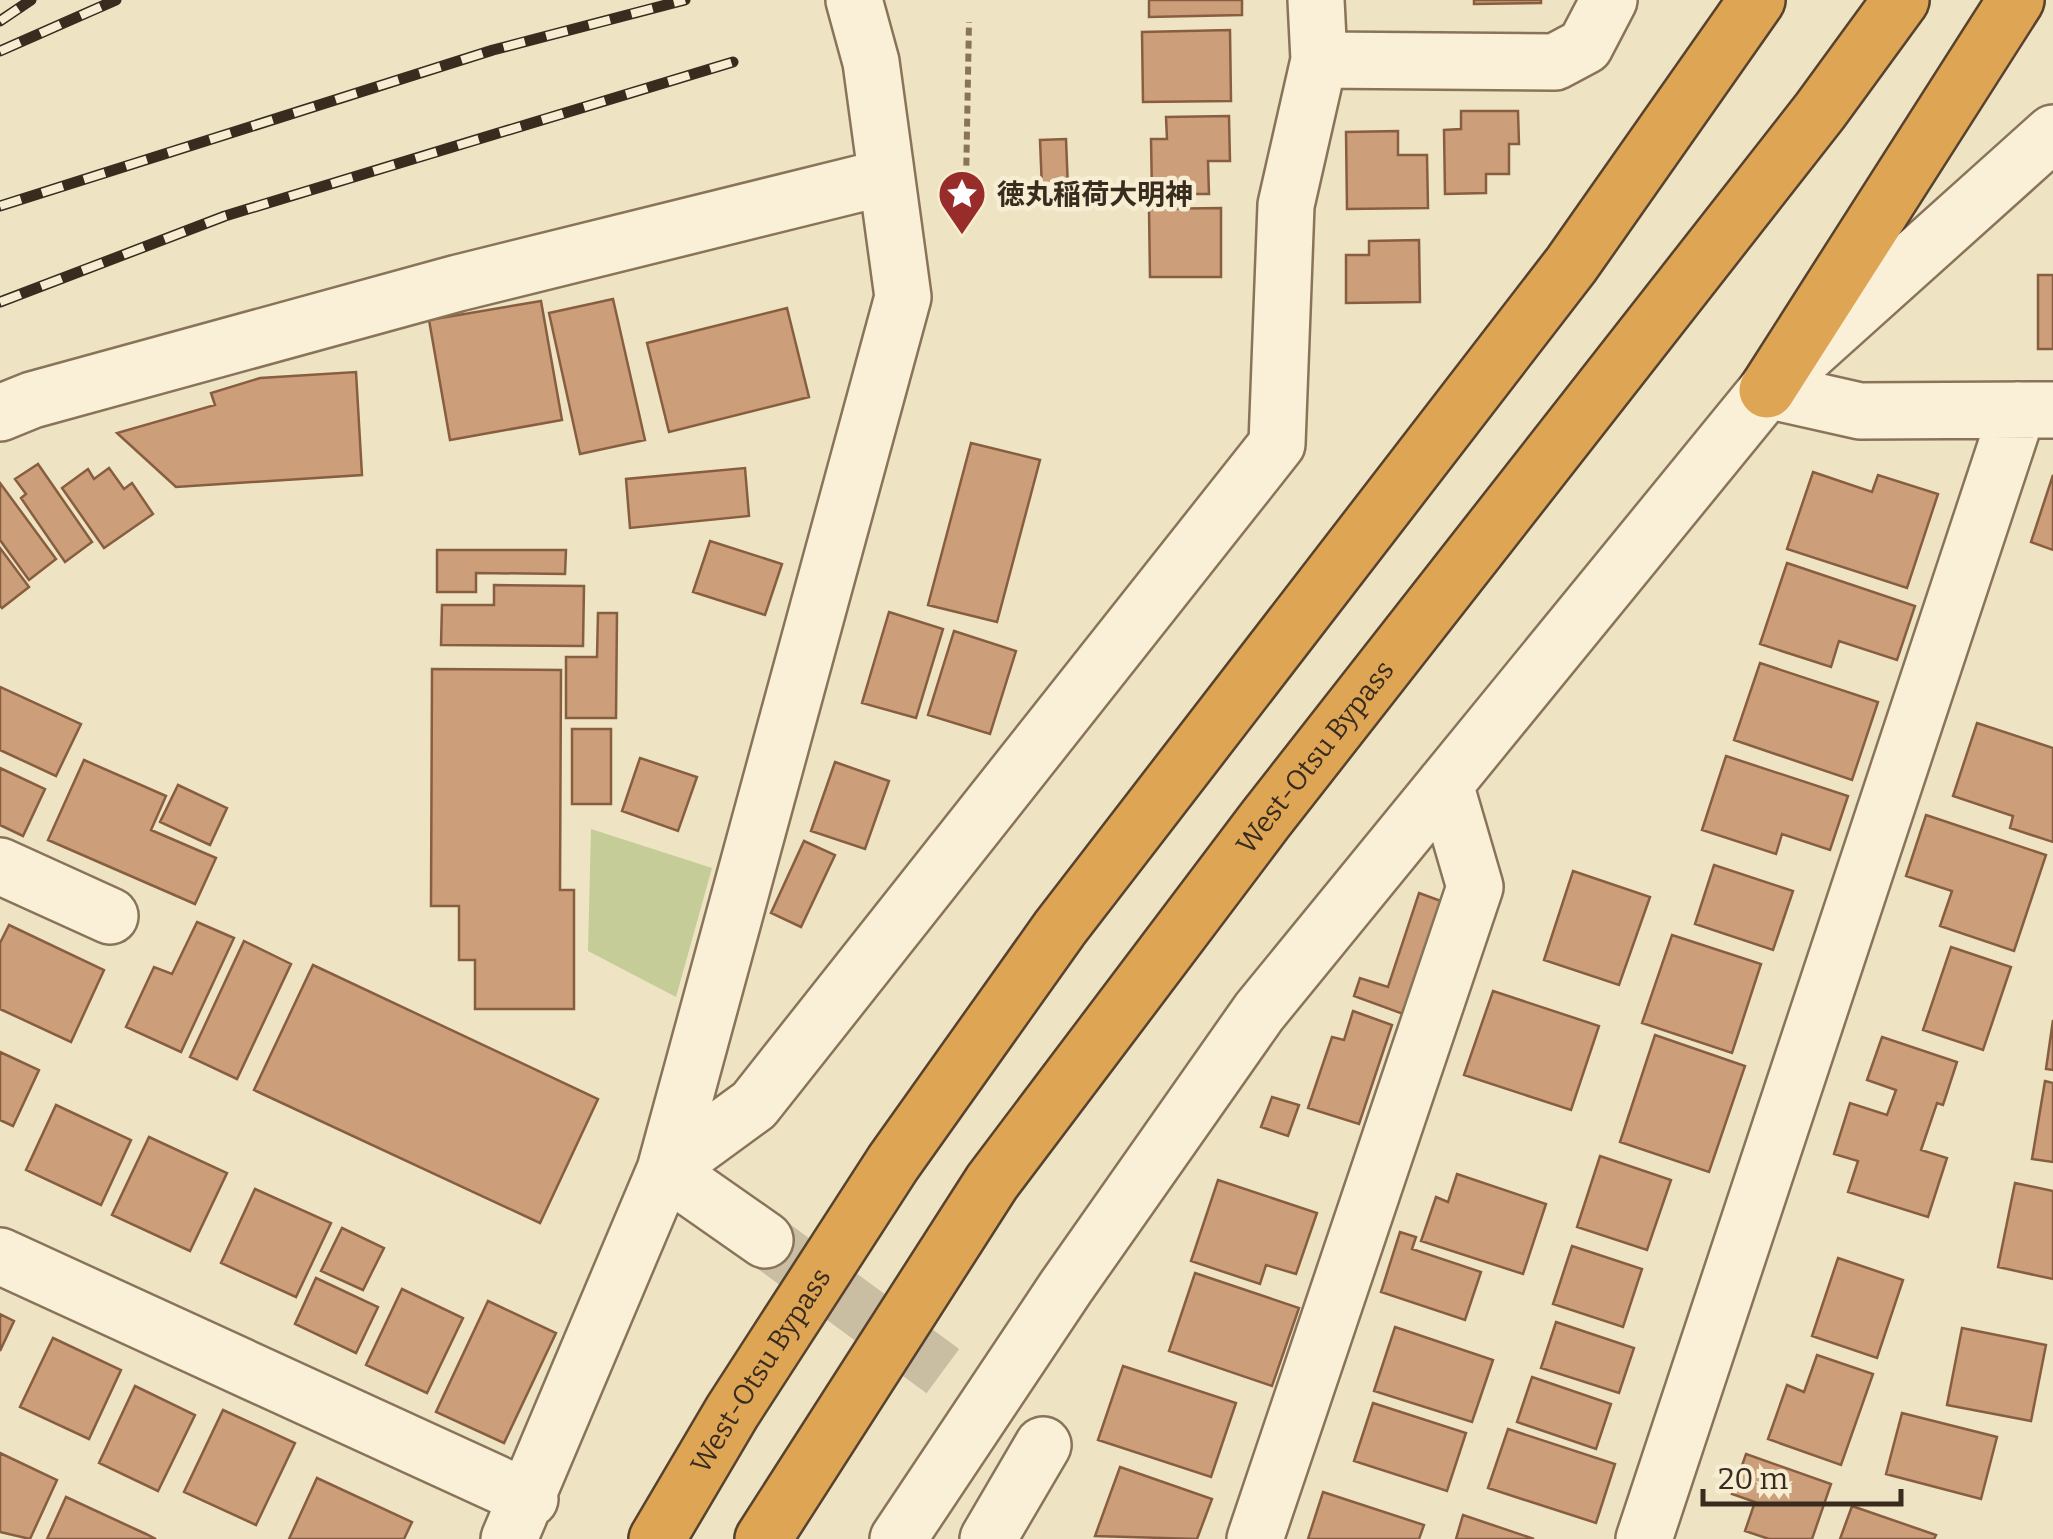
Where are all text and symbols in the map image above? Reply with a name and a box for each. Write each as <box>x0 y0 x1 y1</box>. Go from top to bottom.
place icon: 徳丸稲荷大明神 <box>936 168 988 236</box>
place label: 徳丸稲荷大明神 <box>997 178 1193 211</box>
street label: West-Otsu Bypass <box>1230 654 1401 860</box>
street label: West-Otsu Bypass <box>684 1262 838 1479</box>
scale bar <box>1703 1444 1900 1506</box>
text: 20 m <box>1718 1461 1789 1497</box>

